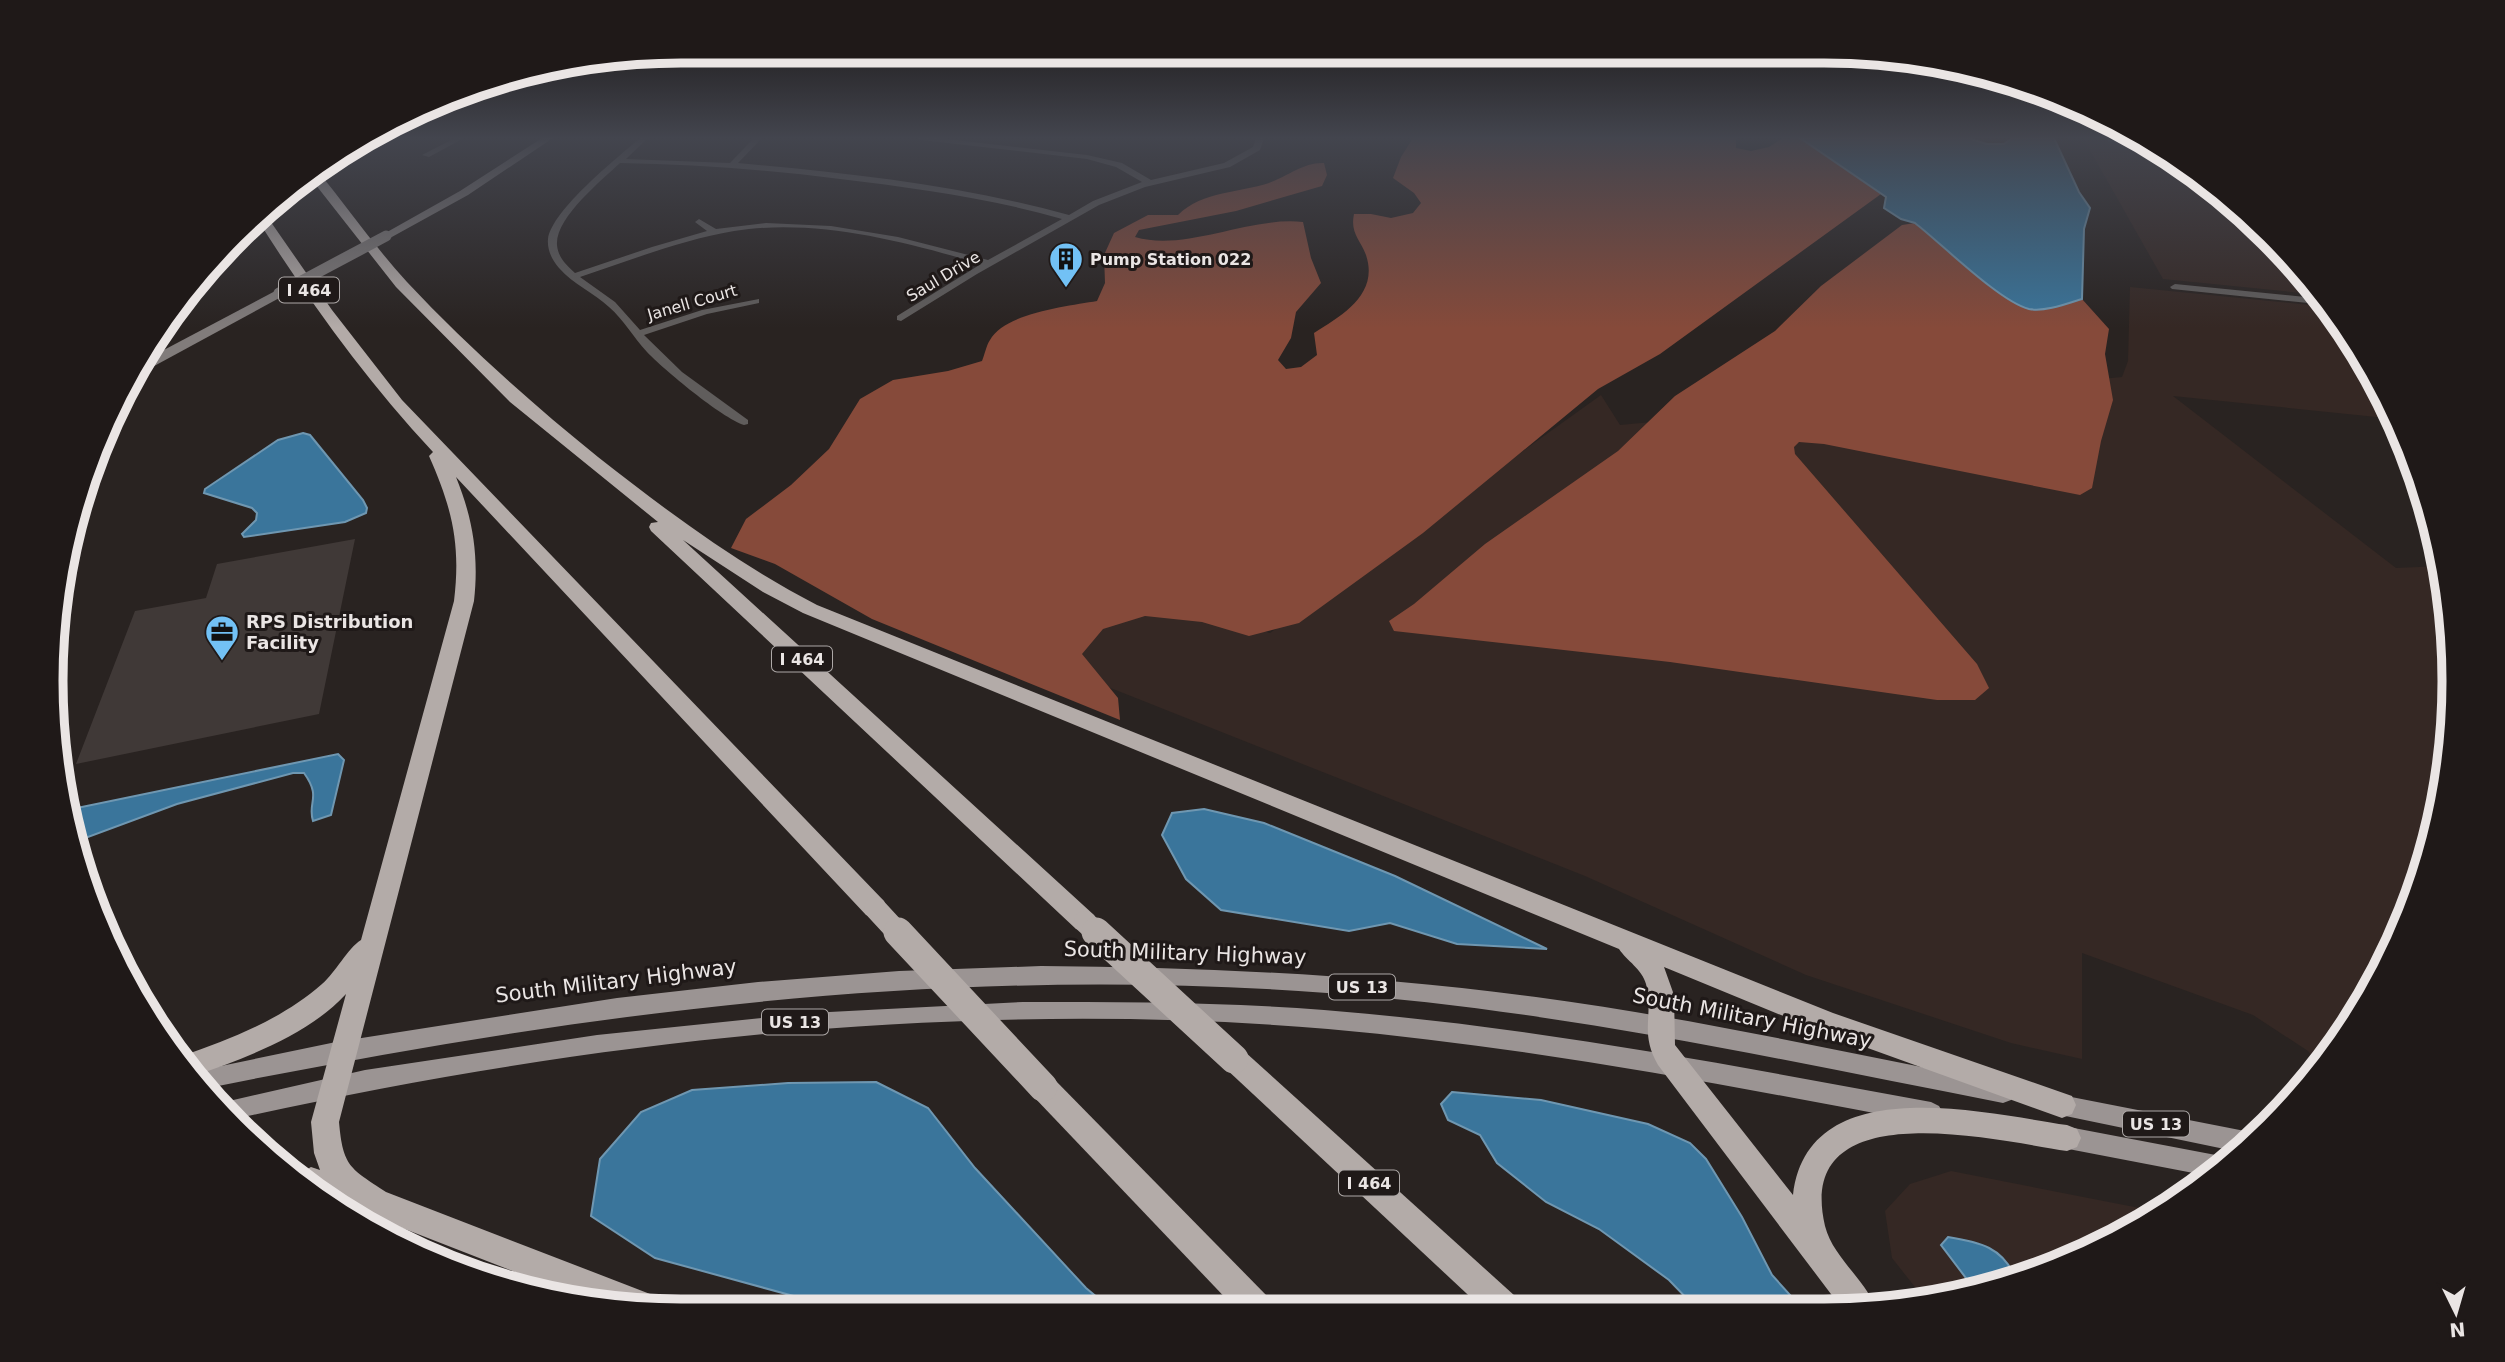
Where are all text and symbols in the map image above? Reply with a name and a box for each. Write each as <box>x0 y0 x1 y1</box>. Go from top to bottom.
building icon: Pump Station 022 <box>1047 240 1085 289</box>
street label: Saul Drive <box>903 247 983 306</box>
place label: Pump Station 022 <box>1090 250 1251 269</box>
road number: I 464 <box>279 278 339 302</box>
street label: Janell Court <box>644 281 739 325</box>
place label: RPS Distribution Facility <box>246 611 413 653</box>
office icon: RPS Distribution Facility <box>203 613 241 662</box>
road number: I 464 <box>772 646 832 672</box>
street label: South Military Highway <box>1063 937 1307 969</box>
street label: South Military Highway <box>494 954 738 1008</box>
road number: US 13 <box>1329 974 1395 1000</box>
street label: South Military Highway <box>1630 983 1874 1053</box>
road number: US 13 <box>762 1010 828 1034</box>
road number: US 13 <box>2123 1112 2189 1136</box>
road number: I 464 <box>1339 1170 1399 1196</box>
north arrow <box>2421 1278 2491 1348</box>
text: N <box>2449 1318 2466 1342</box>

